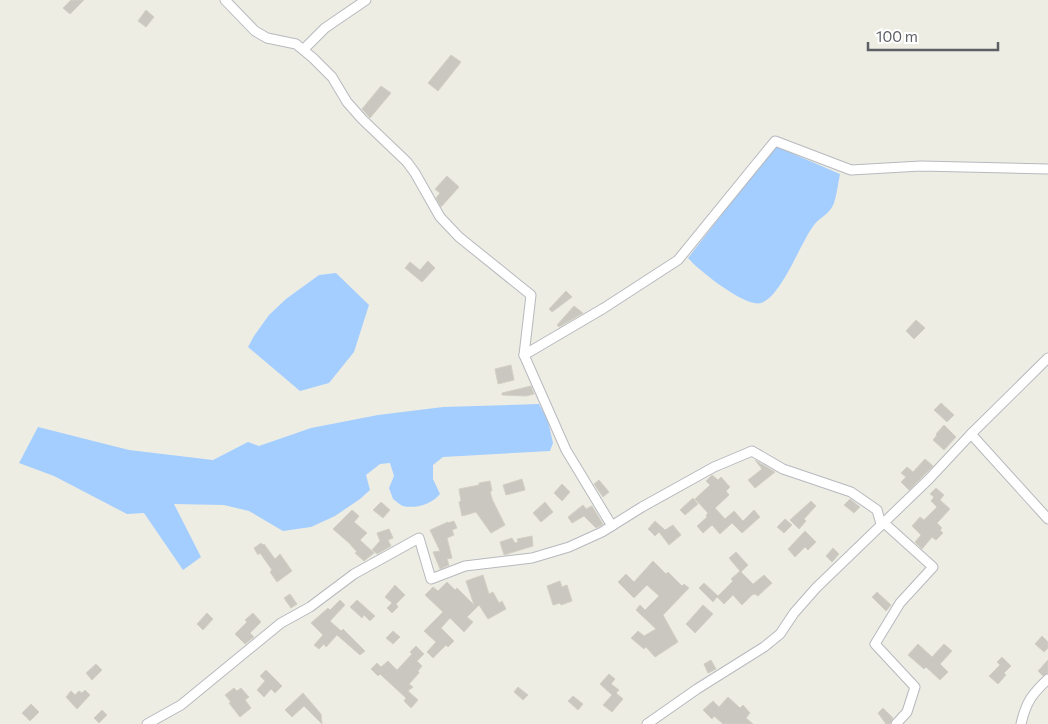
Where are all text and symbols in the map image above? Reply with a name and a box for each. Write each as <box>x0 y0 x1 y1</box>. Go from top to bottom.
scale bar <box>868 20 998 52</box>
text: 100 m <box>876 27 918 45</box>

